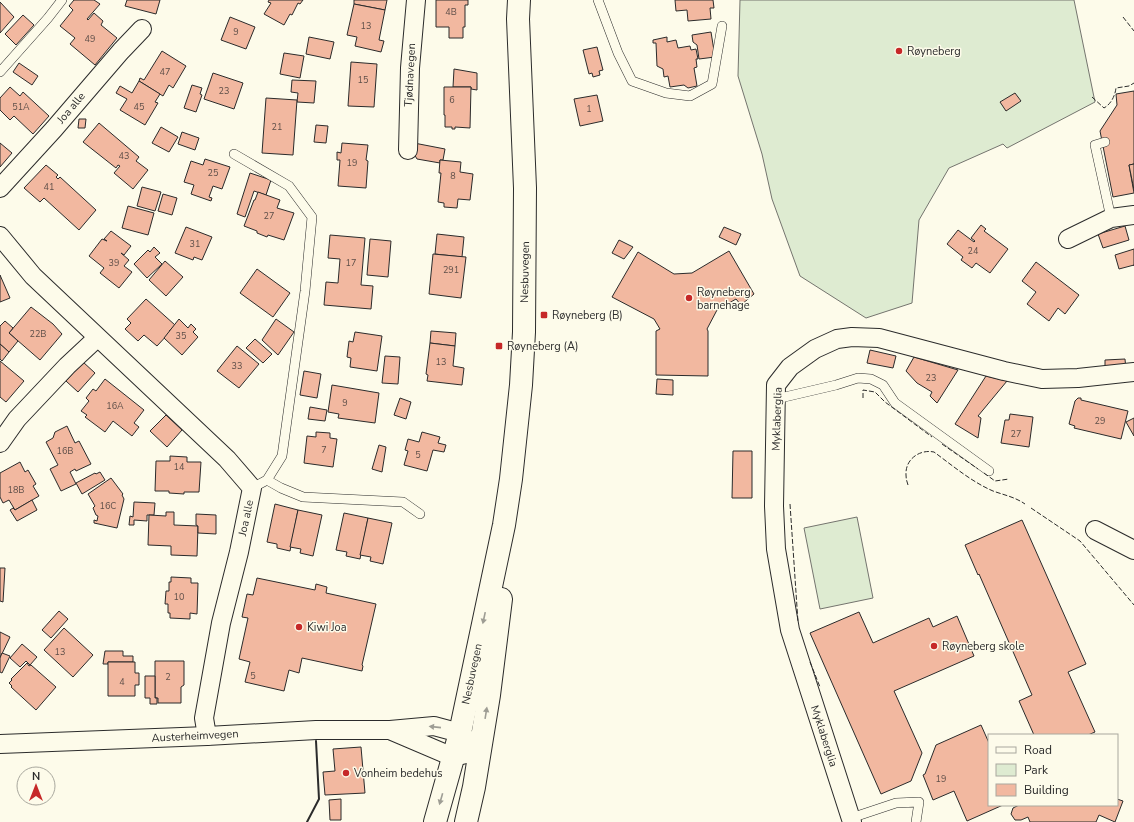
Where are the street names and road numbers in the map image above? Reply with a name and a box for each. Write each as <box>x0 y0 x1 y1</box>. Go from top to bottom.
street label: Tjødnavegen <box>401 43 419 107</box>
street label: Joa alle <box>53 89 89 128</box>
street label: Nesbuvegen <box>517 241 533 303</box>
street label: Myklaberglia <box>768 387 786 451</box>
street label: Joa alle <box>235 498 257 538</box>
street label: Nesbuvegen <box>458 642 486 706</box>
street label: Myklaberglia <box>807 703 841 769</box>
street label: Austerheimvegen <box>151 726 239 746</box>

